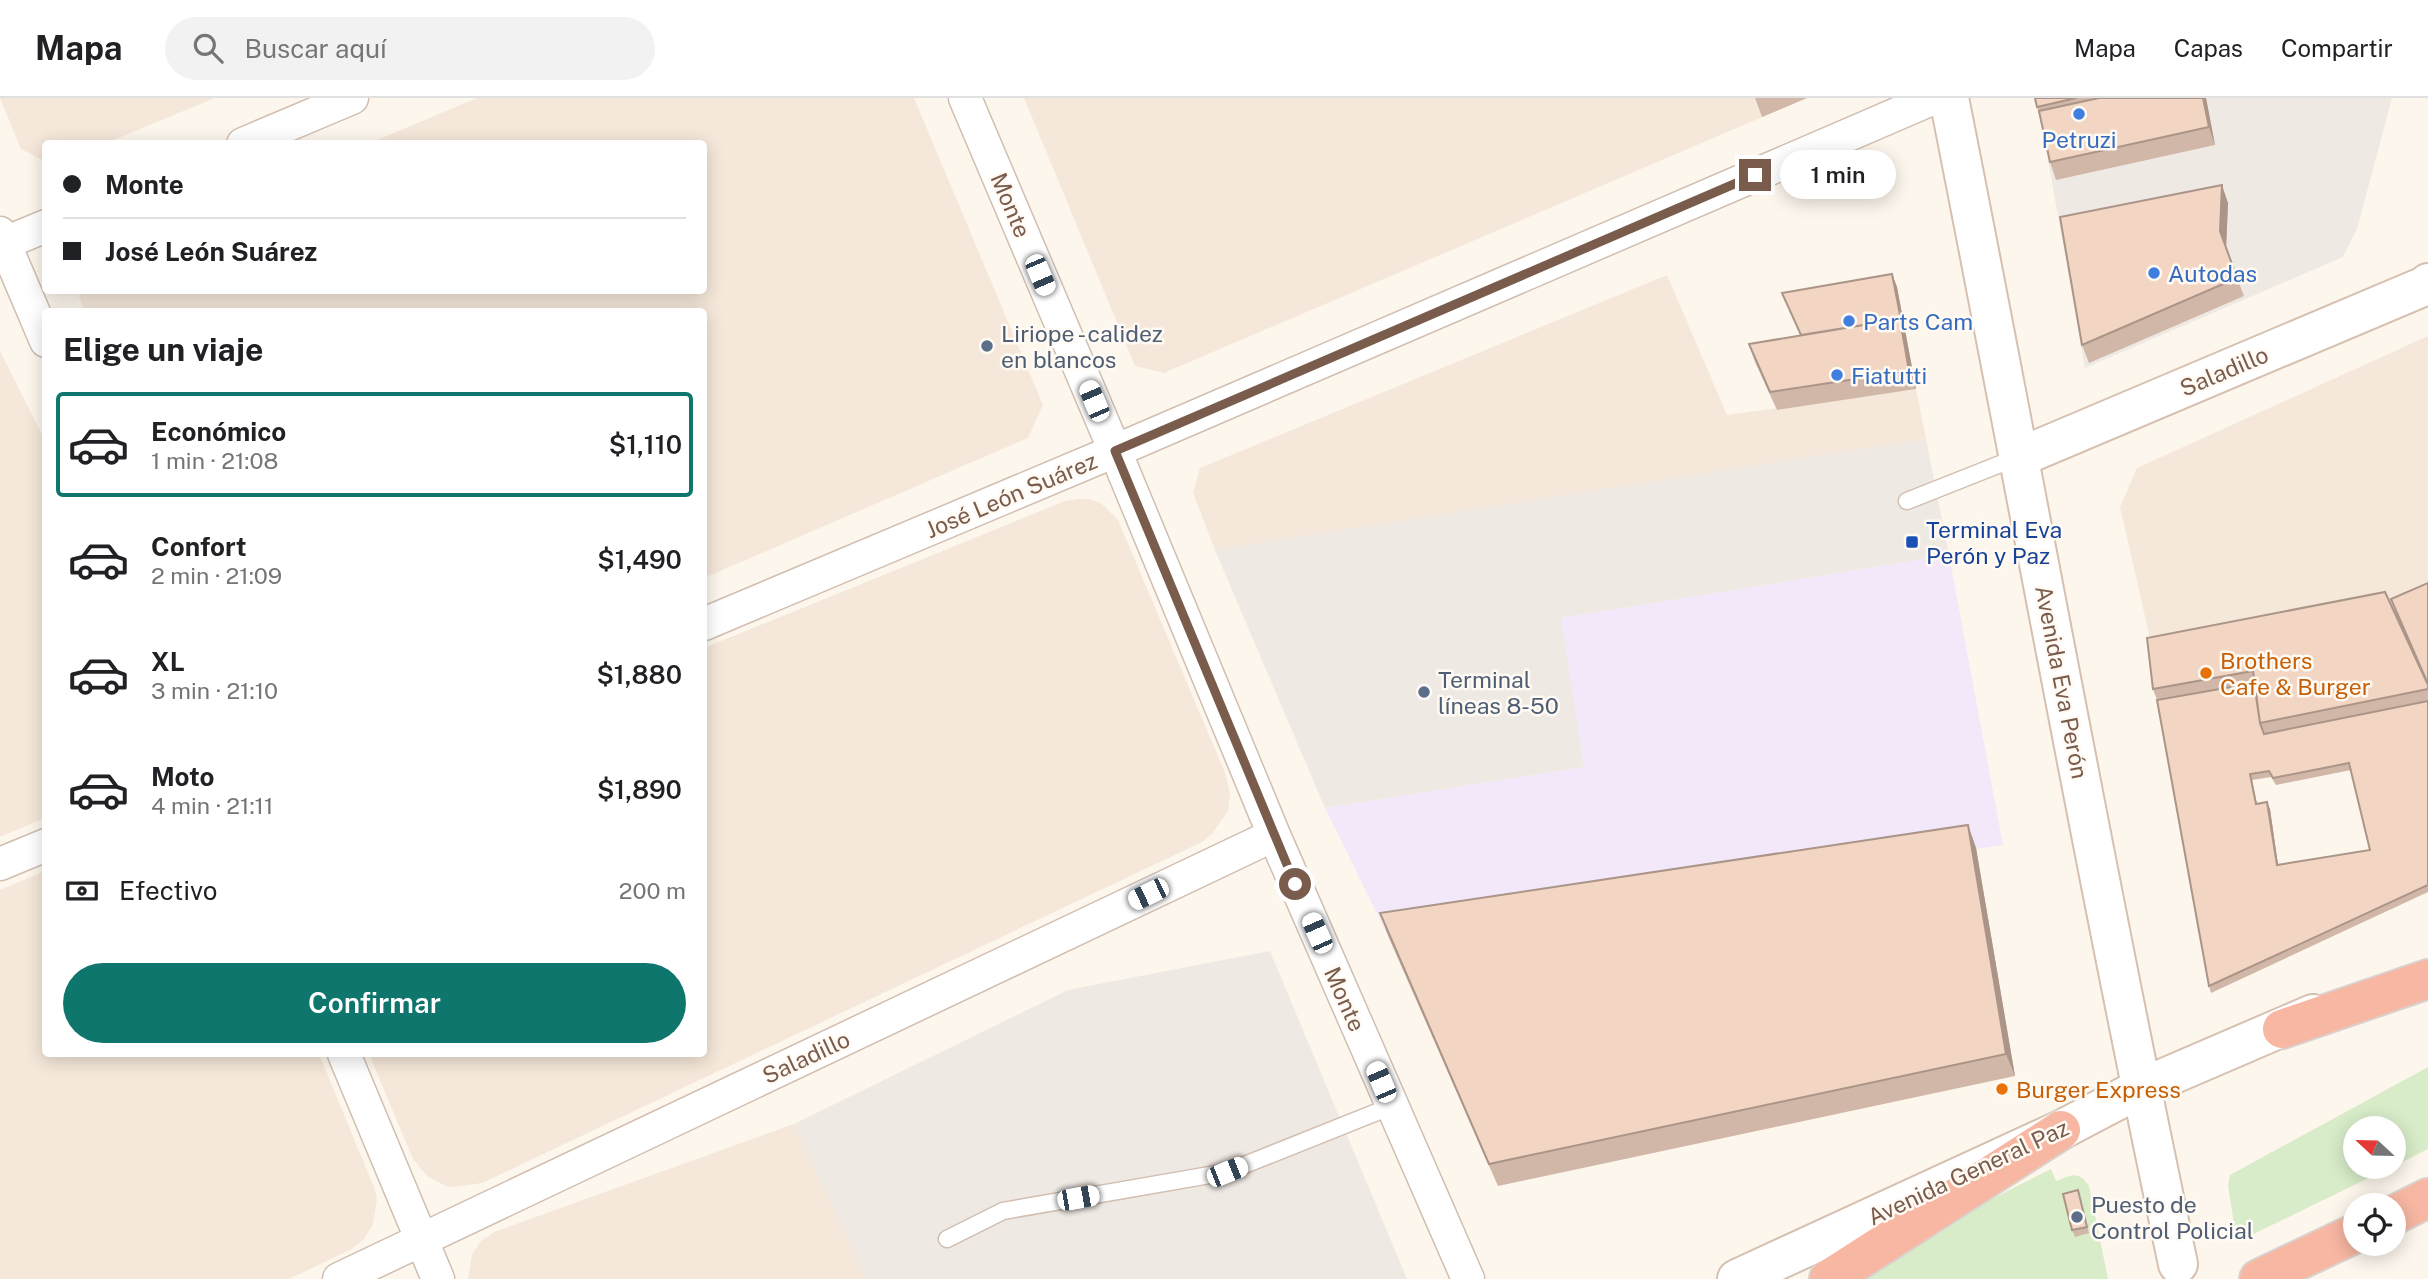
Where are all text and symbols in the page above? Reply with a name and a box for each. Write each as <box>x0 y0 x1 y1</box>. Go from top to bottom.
search box <box>165 17 655 80</box>
text: Mapa <box>35 29 123 67</box>
icon: search <box>189 29 227 67</box>
text: Buscar aquí <box>245 33 386 64</box>
text: Mapa <box>2074 34 2136 62</box>
text: Capas <box>2174 34 2243 62</box>
text: Compartir <box>2281 34 2393 62</box>
marker: Petruzi <box>2071 106 2087 122</box>
place label: Petruzi <box>2042 126 2116 153</box>
callout: 1 min <box>1780 150 1895 200</box>
route end <box>1739 159 1771 191</box>
text: 1 min <box>1811 161 1865 188</box>
text: Monte <box>105 169 184 200</box>
street label: Monte <box>985 169 1037 241</box>
text: José León Suárez <box>105 236 317 267</box>
car <box>1023 252 1058 298</box>
place label: Autodas <box>2168 260 2257 287</box>
marker: Autodas <box>2146 265 2162 281</box>
place label: Parts Cam <box>1863 308 1973 335</box>
marker: Parts Cam <box>1841 313 1857 329</box>
place label: Liriope - calidez en blancos <box>1001 320 1163 373</box>
text: Elige un viaje <box>63 331 263 368</box>
marker: Liriope - calidez en blancos <box>979 338 995 354</box>
street label: Saladillo <box>2176 340 2272 402</box>
place label: Fiatutti <box>1851 362 1927 389</box>
marker: Fiatutti <box>1829 367 1845 383</box>
car <box>1077 378 1112 424</box>
icon: car <box>67 413 130 476</box>
text: Económico <box>151 416 286 447</box>
text: $1,110 <box>609 429 682 460</box>
text: 1 min · 21:08 <box>151 447 278 474</box>
street label: José León Suárez <box>921 447 1101 543</box>
place label: Terminal Eva Perón y Paz <box>1926 516 2062 569</box>
icon: car <box>67 528 130 591</box>
text: Confort <box>151 531 247 562</box>
marker: Terminal Eva Perón y Paz <box>1904 534 1920 550</box>
text: $1,490 <box>597 544 682 575</box>
text: 2 min · 21:09 <box>151 562 282 589</box>
street label: Avenida Eva Perón <box>2030 583 2094 781</box>
icon: car <box>67 643 130 706</box>
text: XL <box>151 646 185 677</box>
place label: Brothers Cafe & Burger <box>2220 647 2371 700</box>
text: $1,880 <box>596 659 682 690</box>
marker: Brothers Cafe & Burger <box>2198 665 2214 681</box>
place label: Terminal líneas 8-50 <box>1438 666 1559 719</box>
text: 3 min · 21:10 <box>151 677 278 704</box>
marker: Terminal líneas 8-50 <box>1416 684 1432 700</box>
icon: car <box>67 758 130 821</box>
text: Moto <box>151 761 214 792</box>
text: $1,890 <box>597 774 682 805</box>
text: 4 min · 21:11 <box>151 792 273 819</box>
route start <box>1279 868 1311 900</box>
icon: cash <box>63 872 101 910</box>
text: Efectivo <box>119 875 217 906</box>
car <box>1125 875 1172 913</box>
text: 200 m <box>619 877 686 904</box>
car <box>1299 910 1336 956</box>
button: Confirmar <box>63 963 686 1043</box>
street label: Monte <box>1319 963 1371 1035</box>
street label: Saladillo <box>758 1025 854 1089</box>
car <box>1364 1059 1399 1105</box>
place label: Burger Express <box>2016 1076 2181 1103</box>
marker: Burger Express <box>1994 1081 2010 1097</box>
street label: Avenida General Paz <box>1863 1114 2073 1230</box>
north arrow <box>2343 1116 2406 1180</box>
map controls <box>2343 1116 2406 1256</box>
car <box>1204 1154 1251 1190</box>
car <box>1056 1184 1101 1212</box>
place label: Puesto de Control Policial <box>2091 1191 2254 1244</box>
button: locate <box>2343 1193 2406 1256</box>
marker: Puesto de Control Policial <box>2069 1209 2085 1225</box>

